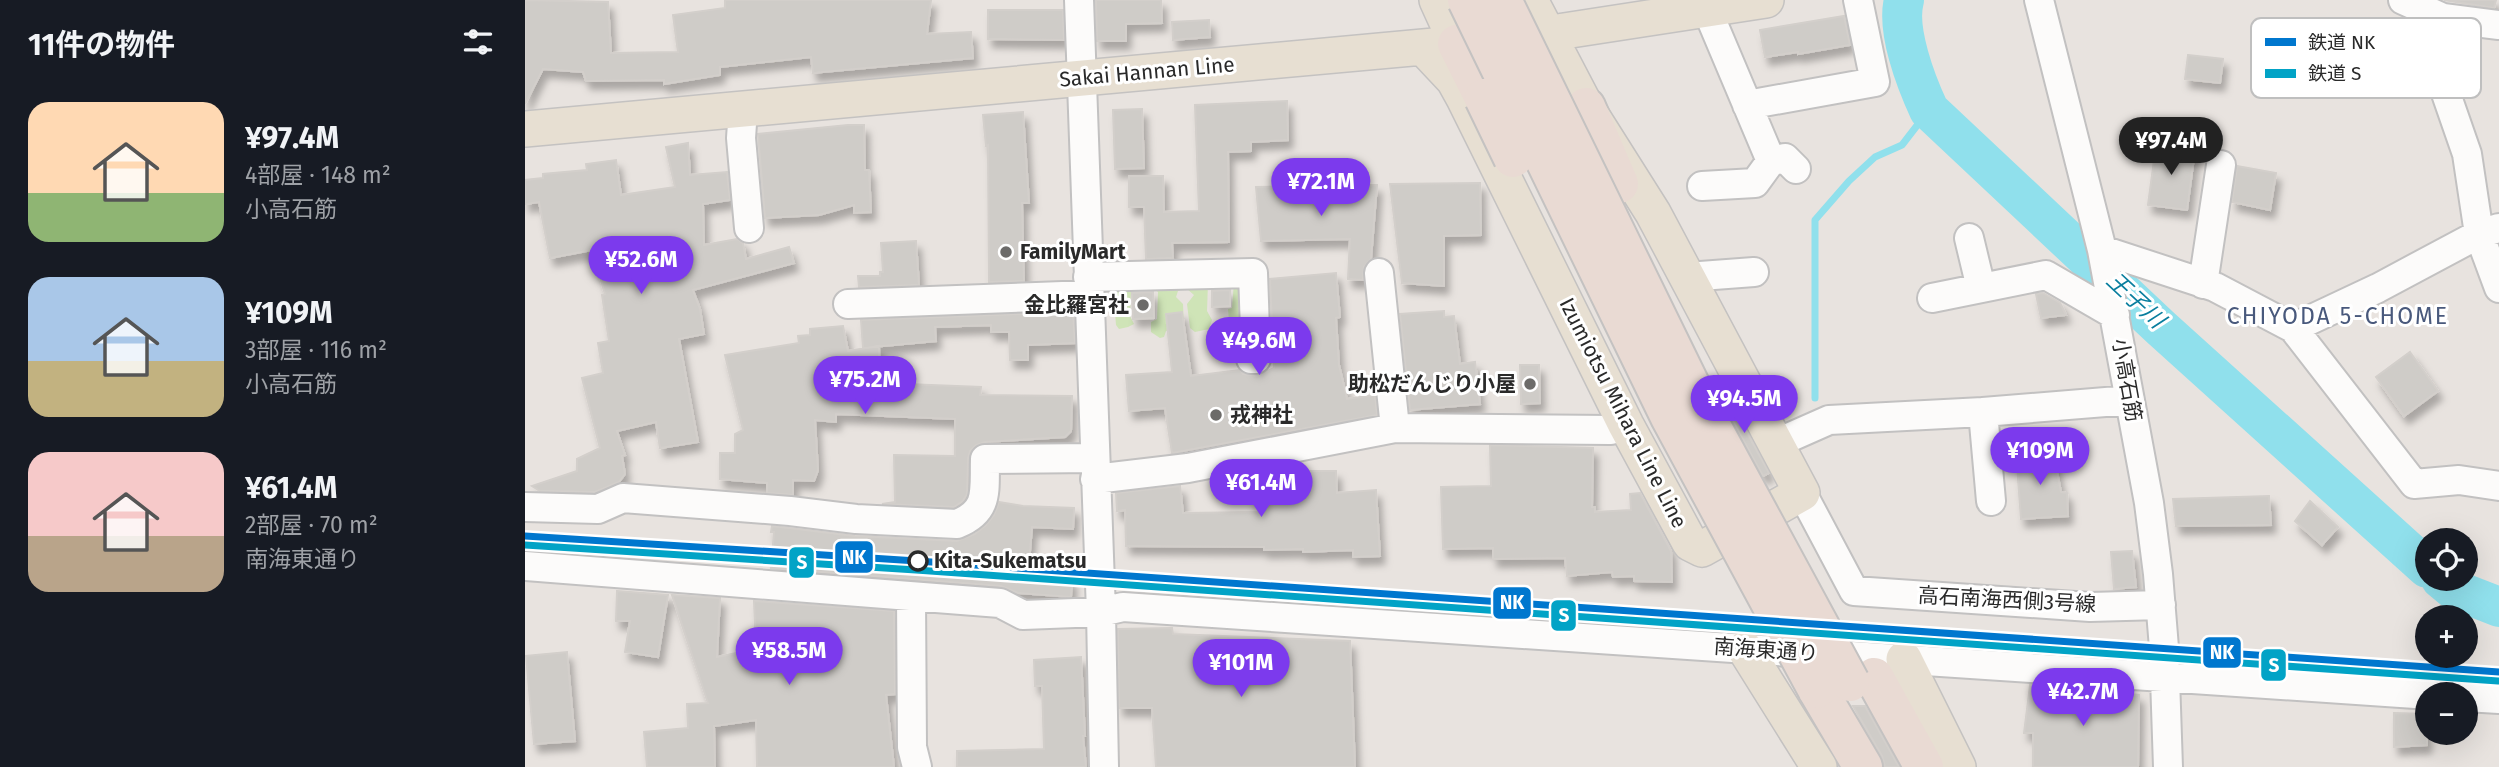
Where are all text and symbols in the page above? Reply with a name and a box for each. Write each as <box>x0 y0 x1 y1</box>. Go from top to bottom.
legend <box>2251 18 2481 98</box>
icon: filters <box>459 23 497 61</box>
text: 11件の物件 <box>28 27 175 63</box>
text: 鉄道 NK <box>2308 31 2376 54</box>
street label: Sakai Hannan Line <box>1058 51 1236 93</box>
text: 鉄道 S <box>2308 62 2361 85</box>
pin: ¥97.4M <box>2114 118 2228 177</box>
text: ¥97.4M <box>245 120 339 156</box>
text: ¥97.4M <box>2135 126 2207 154</box>
icon: home <box>84 130 168 214</box>
pin: ¥72.1M <box>1264 158 1378 218</box>
text: 4部屋 · 148 m² <box>245 161 391 189</box>
text: ¥72.1M <box>1287 167 1355 195</box>
text: 小高石筋 <box>245 195 337 223</box>
pin: ¥52.6M <box>584 236 698 296</box>
place label: FamilyMart <box>1020 239 1126 265</box>
marker: FamilyMart <box>998 244 1014 260</box>
text: ¥52.6M <box>604 245 678 273</box>
water label: 王子川 <box>2101 266 2173 336</box>
place label: 金比羅宮社 <box>1024 292 1129 318</box>
street label: Izumiotsu Mihara Line Line <box>1554 294 1692 532</box>
text: ¥109M <box>245 295 333 331</box>
marker: 金比羅宮社 <box>1135 297 1151 313</box>
district label: CHIYODA 5-CHOME <box>2227 302 2449 330</box>
icon: home <box>84 305 168 389</box>
pin: ¥49.6M <box>1202 318 1316 377</box>
text: ¥49.6M <box>1222 326 1296 354</box>
text: 3部屋 · 116 m² <box>245 336 387 364</box>
street label: 小高石筋 <box>2107 336 2147 424</box>
pin: ¥75.2M <box>808 356 922 416</box>
text: ¥75.2M <box>829 365 901 393</box>
text: 小高石筋 <box>245 370 337 398</box>
place label: 助松だんじり小屋 <box>1348 371 1516 397</box>
marker: 助松だんじり小屋 <box>1522 376 1538 392</box>
pin: ¥94.5M <box>1687 376 1801 435</box>
text: ¥94.5M <box>1707 384 1781 412</box>
place label: 戎神社 <box>1230 402 1293 428</box>
marker: 戎神社 <box>1208 407 1224 423</box>
pin: ¥109M <box>1991 428 2089 487</box>
text: ¥109M <box>2006 436 2074 464</box>
pin: ¥61.4M <box>1204 460 1318 519</box>
text: ¥61.4M <box>1226 468 1296 496</box>
text: ¥61.4M <box>245 470 337 506</box>
icon: home <box>84 480 168 564</box>
text: 2部屋 · 70 m² <box>245 511 378 539</box>
map controls <box>2415 528 2478 745</box>
button: locate <box>2415 528 2478 591</box>
line badge: NK <box>834 540 874 574</box>
text: 南海東通り <box>245 545 360 573</box>
line badge: S <box>788 546 815 579</box>
text: NK <box>842 546 867 569</box>
place label: Kita-Sukematsu <box>934 548 1087 574</box>
text: S <box>797 551 808 574</box>
marker: Kita-Sukematsu <box>908 551 928 571</box>
street label: 高石南海西側3号線 <box>1917 582 2097 618</box>
line badge: NK <box>1492 586 1532 620</box>
text: NK <box>1500 591 1525 614</box>
line badge: S <box>1550 599 1577 632</box>
text: S <box>1559 604 1570 627</box>
button: + <box>2415 605 2478 668</box>
pin: ¥58.5M <box>732 628 846 687</box>
street label: 南海東通り <box>1713 633 1819 667</box>
text: ¥58.5M <box>752 636 826 664</box>
line badge: NK <box>2202 636 2242 669</box>
pin: ¥101M <box>1192 640 1290 699</box>
text: NK <box>2210 641 2235 664</box>
text: ¥101M <box>1209 648 1273 676</box>
line badge: S <box>2260 648 2287 682</box>
text: S <box>2269 654 2280 677</box>
pin: ¥42.7M <box>2026 668 2140 728</box>
text: ¥42.7M <box>2047 677 2119 705</box>
button: − <box>2415 682 2478 745</box>

